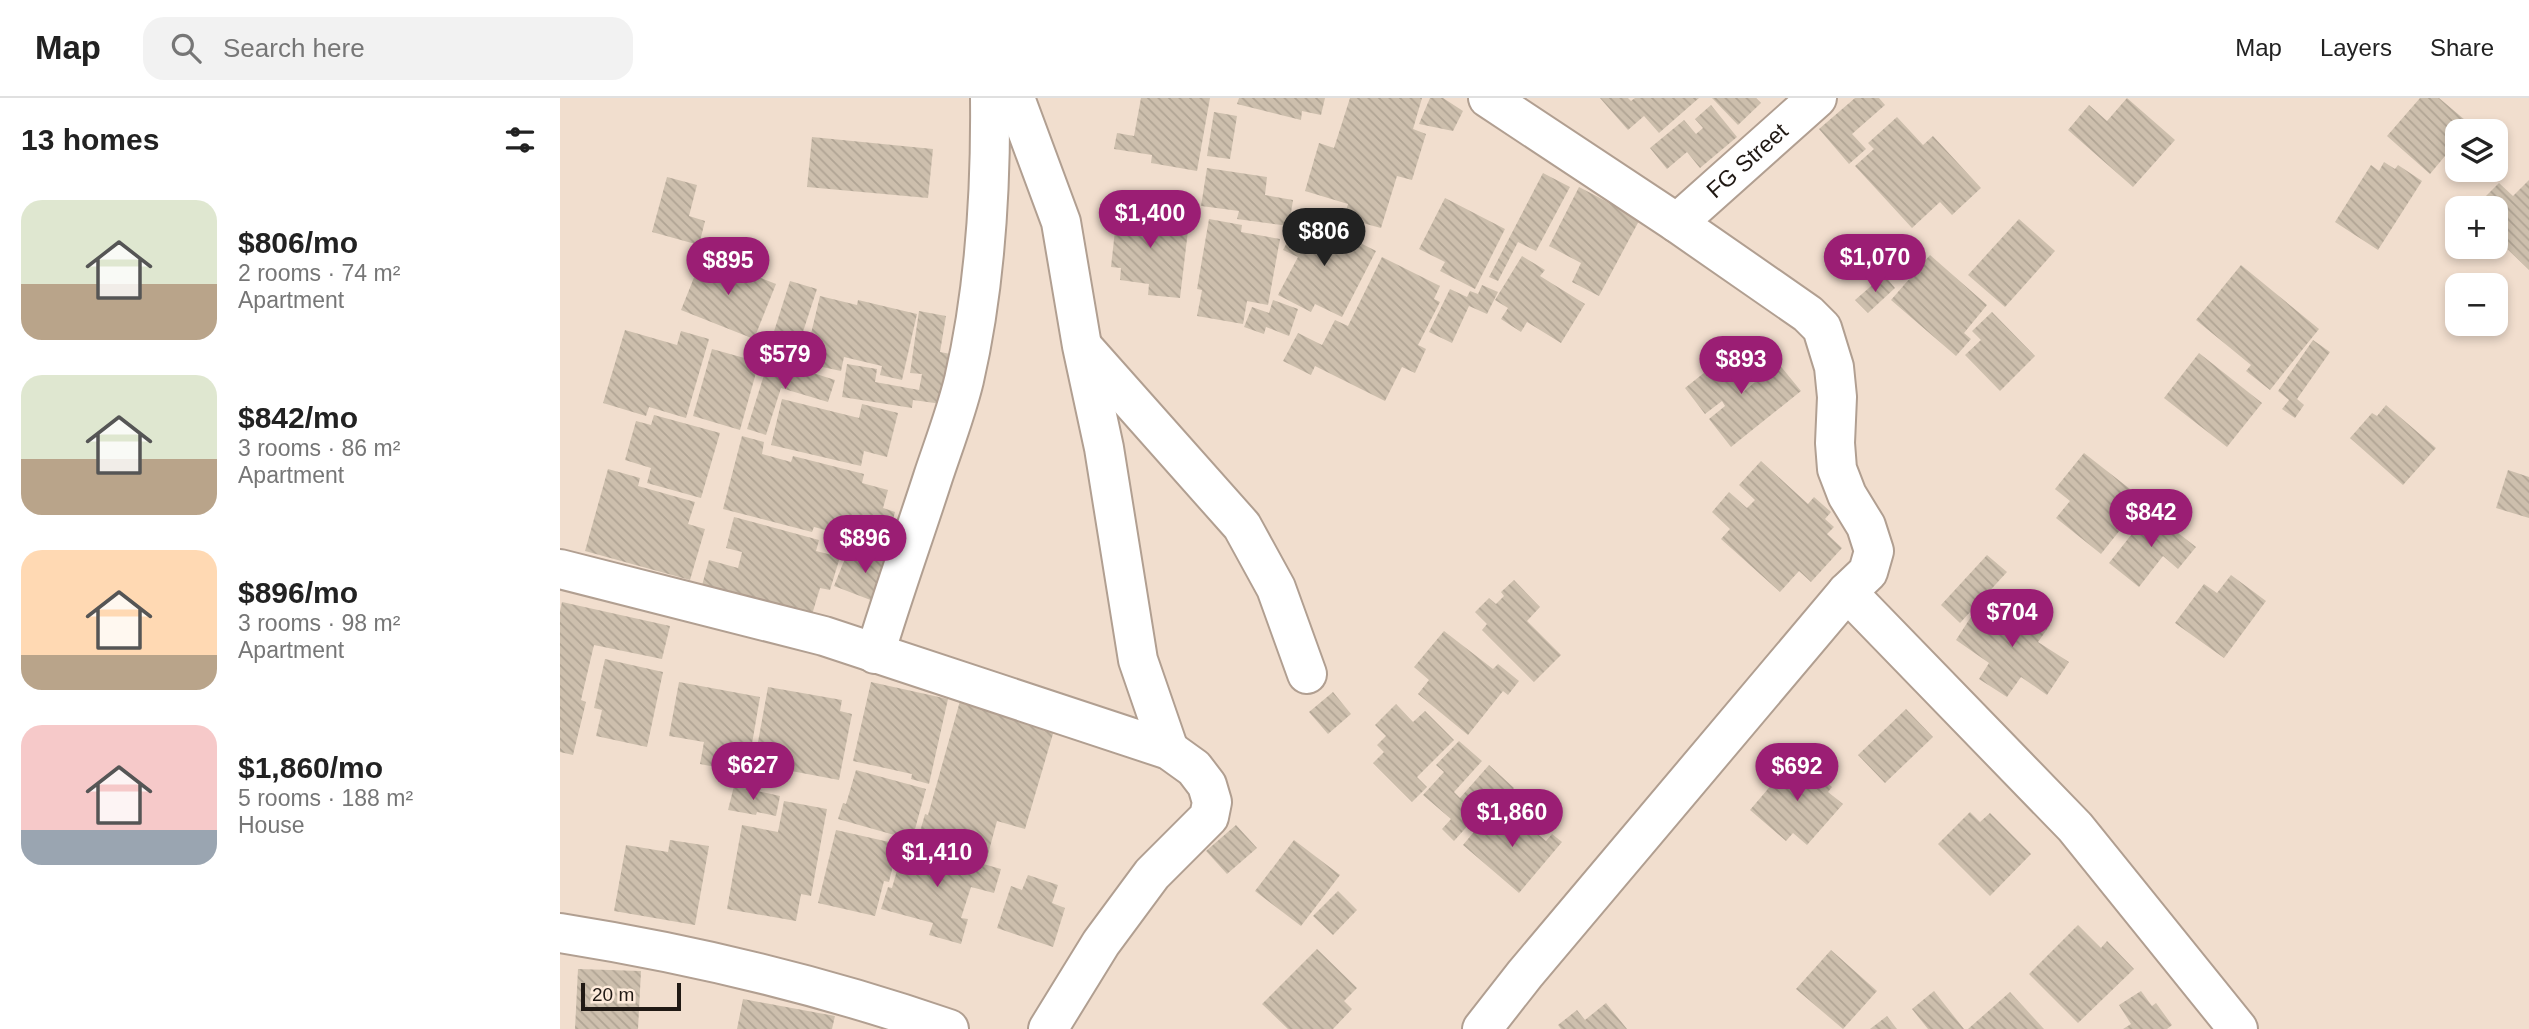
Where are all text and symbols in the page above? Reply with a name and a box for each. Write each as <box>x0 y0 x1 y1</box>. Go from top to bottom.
search box <box>143 17 633 80</box>
text: Map <box>35 29 101 66</box>
icon: search <box>167 29 205 67</box>
text: Search here <box>223 33 365 63</box>
text: Map <box>2235 34 2282 61</box>
text: Layers <box>2320 34 2392 61</box>
text: Share <box>2430 34 2494 61</box>
street label: FG Street <box>1701 117 1793 203</box>
map controls <box>2445 119 2508 336</box>
button: layers <box>2445 119 2508 182</box>
icon: filters <box>501 121 539 159</box>
text: 13 homes <box>21 123 159 156</box>
pin: $1,400 <box>1093 190 1207 250</box>
button: + <box>2445 196 2508 259</box>
text: $1,400 <box>1115 200 1185 226</box>
pin: $806 <box>1283 208 1365 268</box>
text: $806 <box>1298 218 1350 244</box>
text: $806/mo <box>238 226 358 259</box>
icon: home <box>77 228 161 312</box>
pin: $1,070 <box>1818 234 1932 294</box>
pin: $895 <box>687 238 769 297</box>
text: $1,070 <box>1840 244 1910 270</box>
text: $895 <box>702 247 754 273</box>
text: 2 rooms · 74 m² <box>238 260 400 286</box>
button: − <box>2445 273 2508 336</box>
text: Apartment <box>238 287 344 313</box>
pin: $579 <box>744 331 826 391</box>
pin: $893 <box>1700 336 1782 396</box>
text: $579 <box>759 341 811 367</box>
text: $893 <box>1715 346 1767 372</box>
text: $842/mo <box>238 401 358 434</box>
icon: home <box>77 403 161 487</box>
text: 3 rooms · 86 m² <box>238 435 400 461</box>
text: Apartment <box>238 462 344 488</box>
pin: $842 <box>2110 490 2192 549</box>
text: $842 <box>2125 499 2177 525</box>
pin: $896 <box>824 516 906 575</box>
text: $896 <box>839 525 891 551</box>
text: $896/mo <box>238 576 358 609</box>
icon: home <box>77 578 161 662</box>
pin: $704 <box>1971 589 2053 649</box>
text: $704 <box>1986 599 2038 625</box>
text: 3 rooms · 98 m² <box>238 610 400 636</box>
text: Apartment <box>238 637 344 663</box>
pin: $627 <box>712 742 794 802</box>
pin: $692 <box>1756 744 1838 803</box>
text: $1,860/mo <box>238 751 383 784</box>
text: $627 <box>727 752 779 778</box>
icon: home <box>77 753 161 837</box>
text: $692 <box>1771 753 1823 779</box>
text: 5 rooms · 188 m² <box>238 785 413 811</box>
pin: $1,860 <box>1455 790 1569 849</box>
text: $1,860 <box>1477 799 1547 825</box>
text: House <box>238 812 304 838</box>
pin: $1,410 <box>880 830 994 889</box>
text: $1,410 <box>902 839 972 865</box>
scale bar <box>581 980 681 1012</box>
text: 20 m <box>592 984 634 1005</box>

